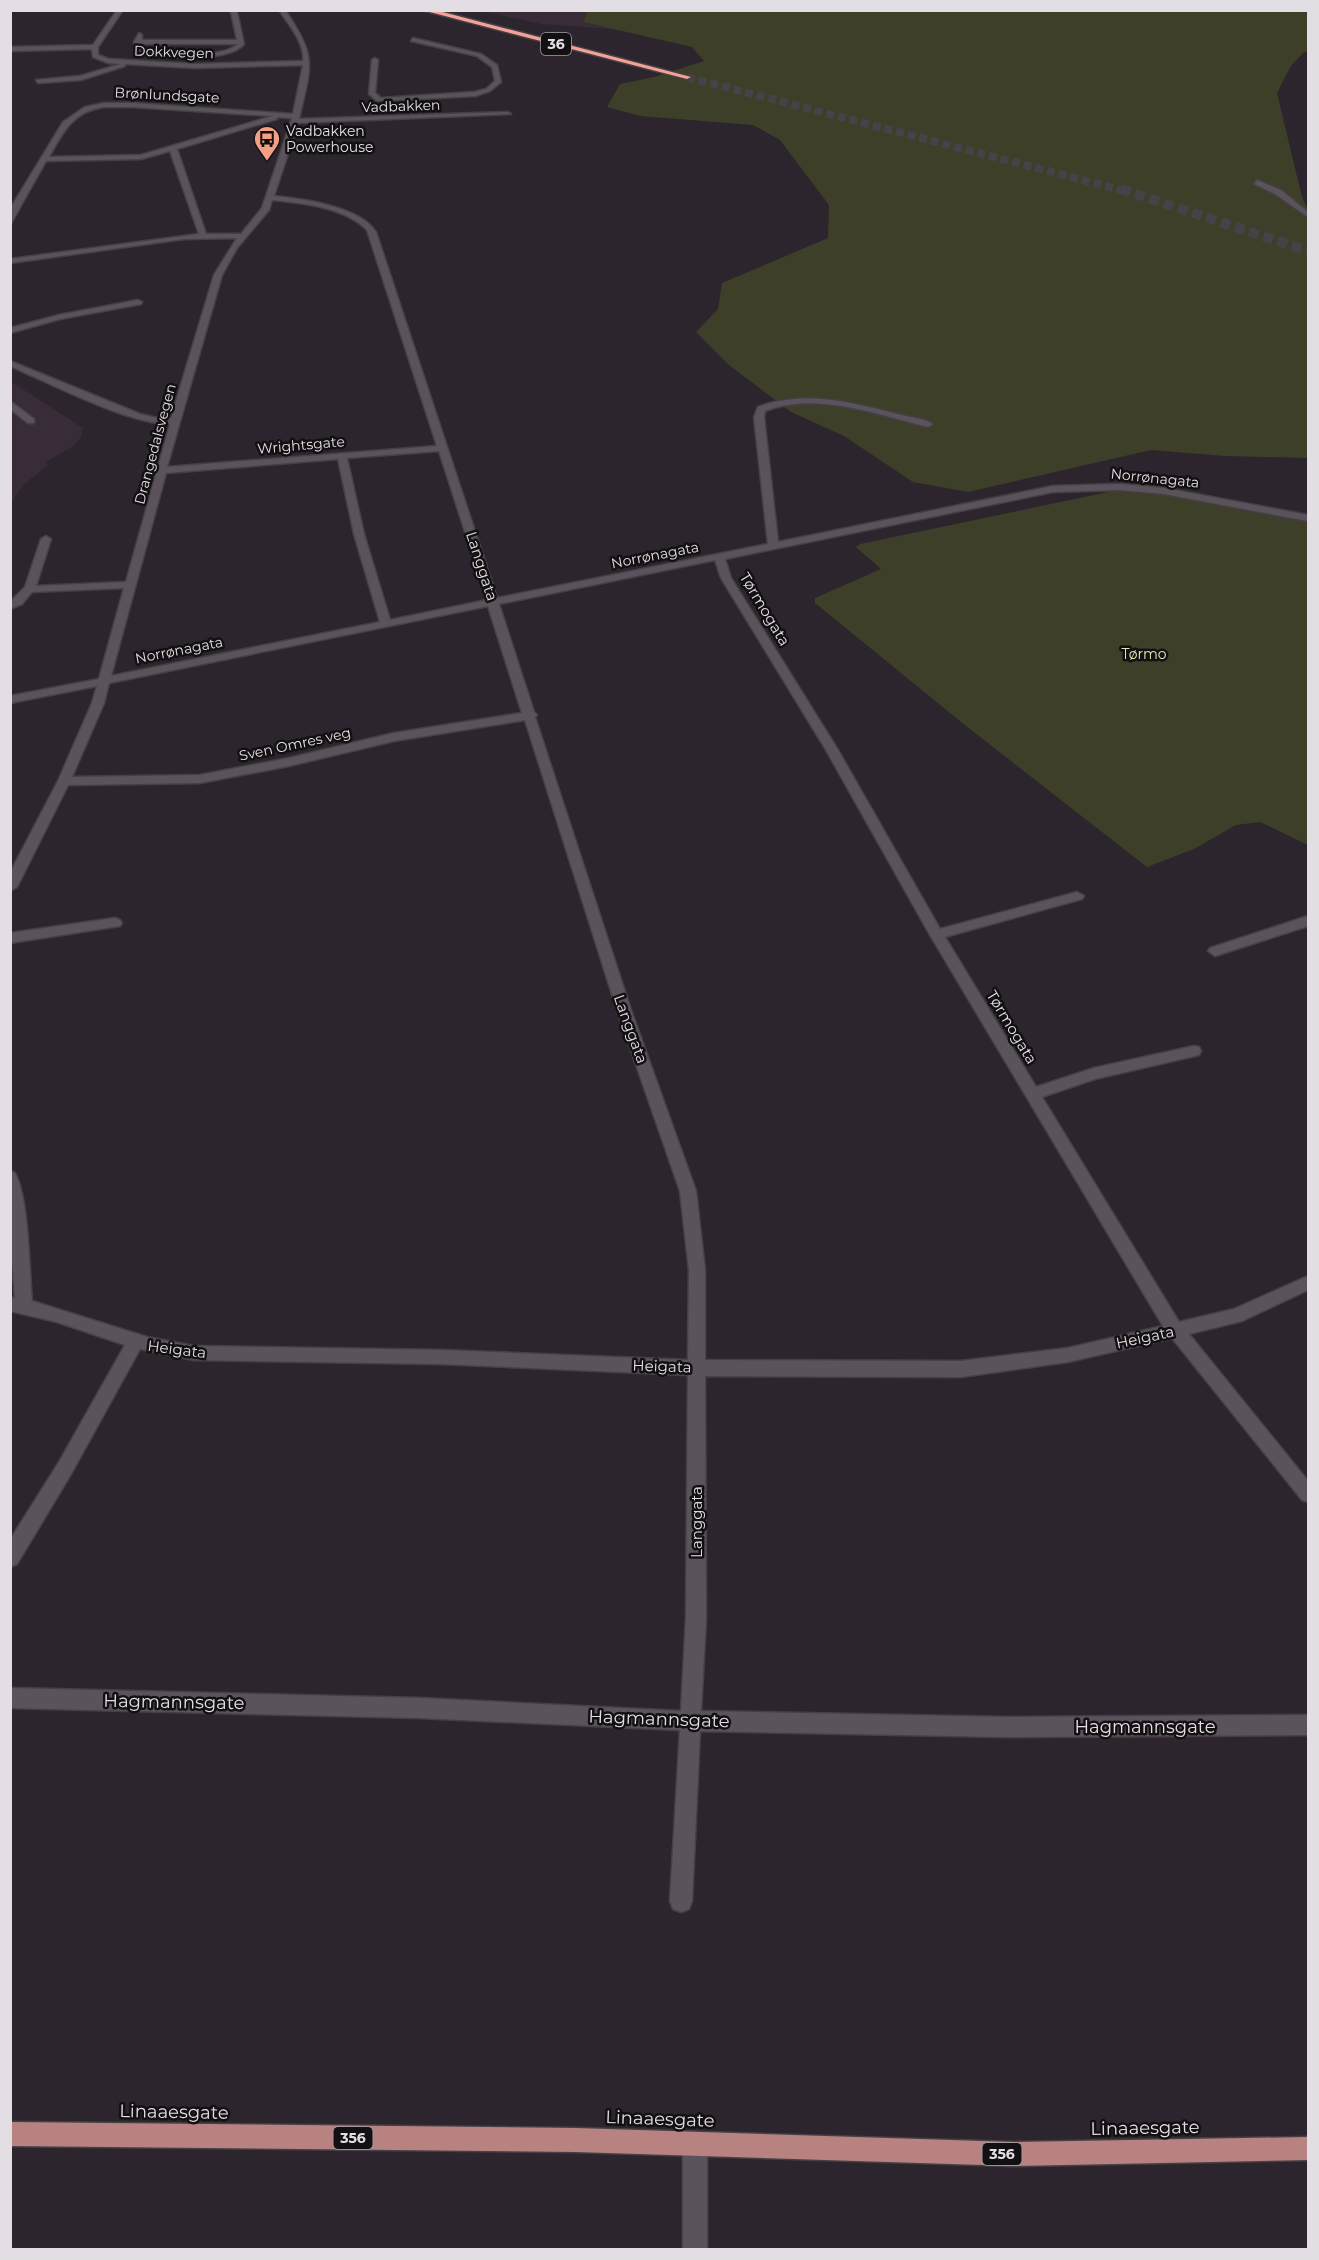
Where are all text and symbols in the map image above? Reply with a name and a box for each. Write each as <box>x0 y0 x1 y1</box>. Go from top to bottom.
road number: 36 <box>541 33 571 55</box>
street label: Dokkvegen <box>134 42 214 62</box>
street label: Brønlundsgate <box>114 83 220 107</box>
street label: Vadbakken <box>361 96 441 116</box>
place label: Vadbakken Powerhouse <box>286 122 373 156</box>
bus stop icon: Vadbakken Powerhouse <box>252 124 282 162</box>
street label: Drangedalsvegen <box>130 382 180 506</box>
street label: Wrightsgate <box>257 432 345 458</box>
street label: Norrønagata <box>1110 464 1200 492</box>
street label: Langgata <box>462 529 502 603</box>
street label: Norrønagata <box>610 538 700 572</box>
street label: Tørmogata <box>736 569 794 649</box>
street label: Norrønagata <box>134 633 224 667</box>
park label: Tørmo <box>1121 645 1167 663</box>
street label: Sven Omres veg <box>237 723 353 765</box>
street label: Tørmogata <box>983 987 1041 1067</box>
street label: Langgata <box>610 992 652 1066</box>
street label: Heigata <box>1114 1322 1176 1352</box>
street label: Heigata <box>147 1336 207 1362</box>
street label: Heigata <box>632 1355 692 1377</box>
street label: Langgata <box>687 1486 706 1558</box>
street label: Hagmannsgate <box>103 1690 245 1714</box>
street label: Hagmannsgate <box>588 1706 730 1732</box>
street label: Hagmannsgate <box>1074 1716 1216 1738</box>
street label: Linaaesgate <box>119 2100 229 2124</box>
street label: Linaaesgate <box>605 2106 715 2132</box>
street label: Linaaesgate <box>1090 2116 1200 2140</box>
road number: 356 <box>334 2127 372 2149</box>
road number: 356 <box>982 2143 1022 2165</box>

